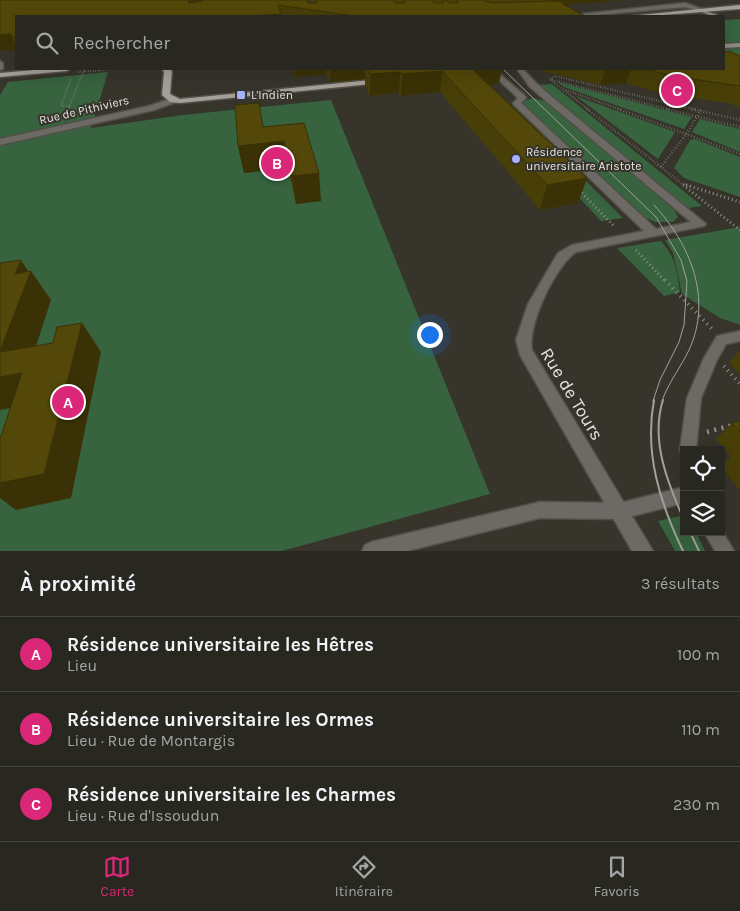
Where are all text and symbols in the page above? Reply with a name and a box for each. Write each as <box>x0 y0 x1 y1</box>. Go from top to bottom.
search box <box>15 15 725 70</box>
icon: search <box>33 29 61 57</box>
text: Rechercher <box>73 32 170 54</box>
pin: C <box>661 71 693 109</box>
place label: L'Indien <box>251 88 293 102</box>
marker: L'Indien <box>235 89 247 101</box>
street label: Rue de Pithiviers <box>38 93 130 127</box>
pin: B <box>261 144 293 182</box>
place label: Résidence universitaire Aristote <box>526 145 641 173</box>
marker: Résidence universitaire Aristote <box>510 153 522 165</box>
your location <box>417 322 443 348</box>
street label: Rue de Tours <box>536 344 608 444</box>
pin: A <box>52 383 84 421</box>
map controls <box>680 446 725 536</box>
button: locate <box>680 446 725 491</box>
button: layers <box>680 491 725 536</box>
text: À proximité <box>20 572 136 596</box>
text: 3 résultats <box>641 574 720 593</box>
text: Résidence universitaire les Hêtres <box>67 634 374 656</box>
text: A <box>31 645 41 664</box>
text: 100 m <box>677 645 720 664</box>
text: Lieu <box>67 656 97 675</box>
text: Résidence universitaire les Ormes <box>67 709 374 731</box>
text: B <box>31 720 41 739</box>
text: 110 m <box>681 720 720 739</box>
text: Lieu · Rue de Montargis <box>67 731 235 750</box>
text: Résidence universitaire les Charmes <box>67 784 396 806</box>
text: C <box>31 795 41 814</box>
text: 230 m <box>673 795 720 814</box>
text: Lieu · Rue d'Issoudun <box>67 806 219 825</box>
tab: Carte <box>100 853 134 900</box>
tab: Itinéraire <box>335 853 393 900</box>
tab: Favoris <box>594 853 640 900</box>

